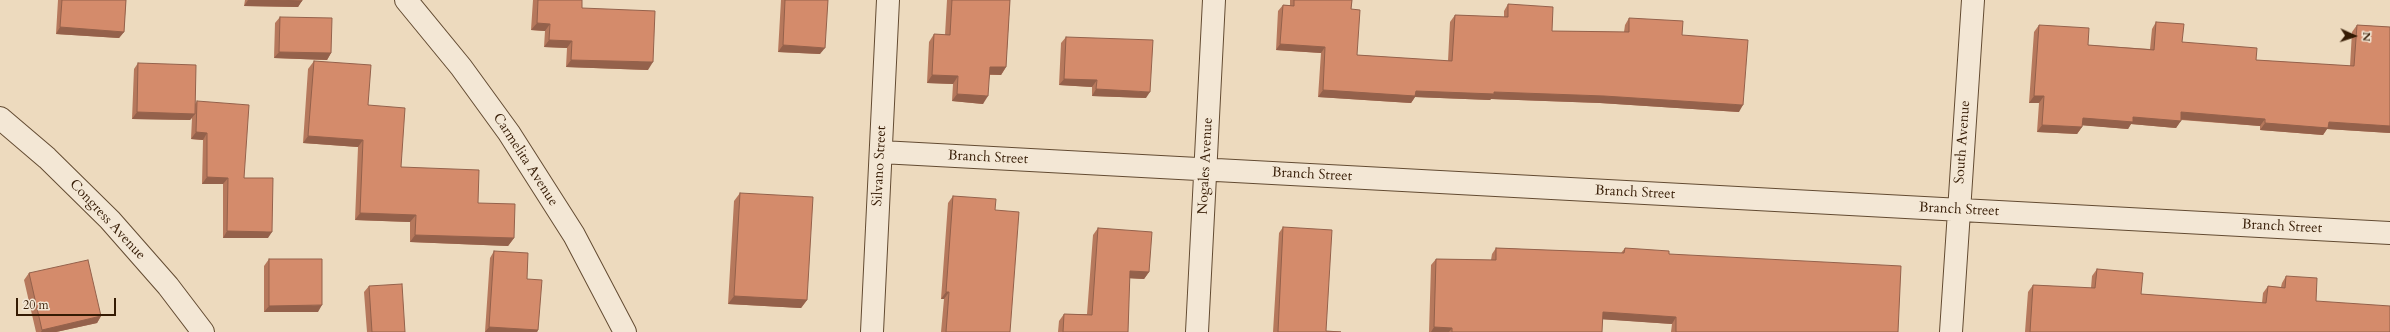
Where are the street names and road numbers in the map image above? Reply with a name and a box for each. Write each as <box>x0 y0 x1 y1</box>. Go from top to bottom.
street label: South Avenue <box>1952 100 1974 184</box>
street label: Carmelita Avenue <box>489 110 561 210</box>
street label: Nogales Avenue <box>1195 117 1217 215</box>
street label: Silvano Street <box>870 125 890 207</box>
street label: Branch Street <box>948 148 1028 168</box>
street label: Branch Street <box>1272 165 1352 185</box>
street label: Congress Avenue <box>65 176 149 264</box>
street label: Branch Street <box>1595 183 1675 203</box>
street label: Branch Street <box>1919 200 1999 220</box>
street label: Branch Street <box>2242 217 2322 237</box>

